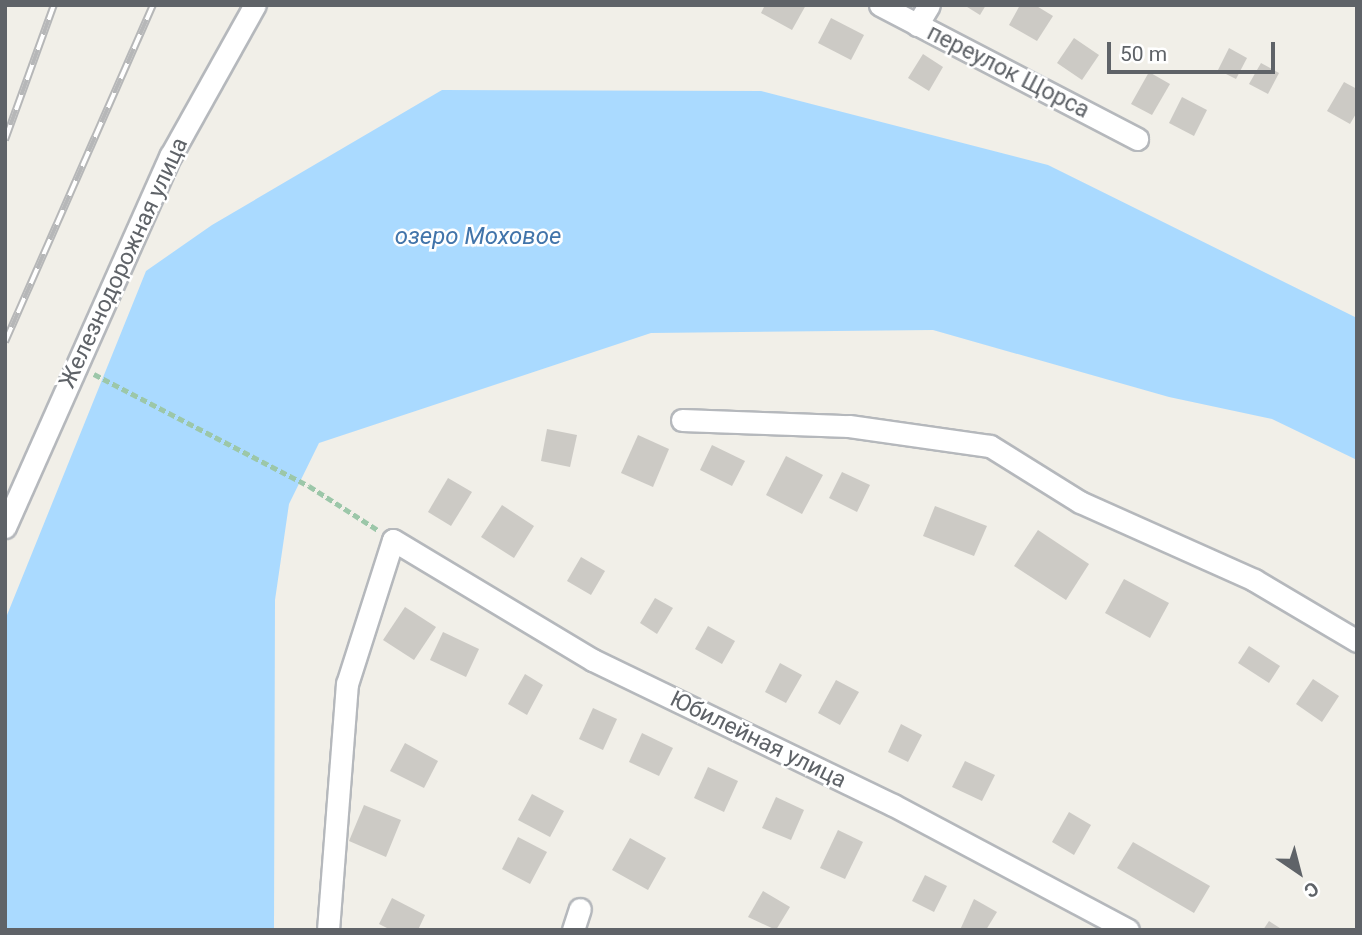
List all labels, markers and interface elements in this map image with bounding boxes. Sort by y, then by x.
street label: переулок Щорса [922,19,1094,125]
scale bar [1110,28,1278,72]
text: 50 m [1120,42,1167,66]
street label: Железнодорожная улица [54,133,194,393]
water label: озеро Моховое [395,223,561,251]
street label: Юбилейная улица [665,685,851,795]
north arrow [1264,837,1334,907]
text: С [1300,877,1323,903]

